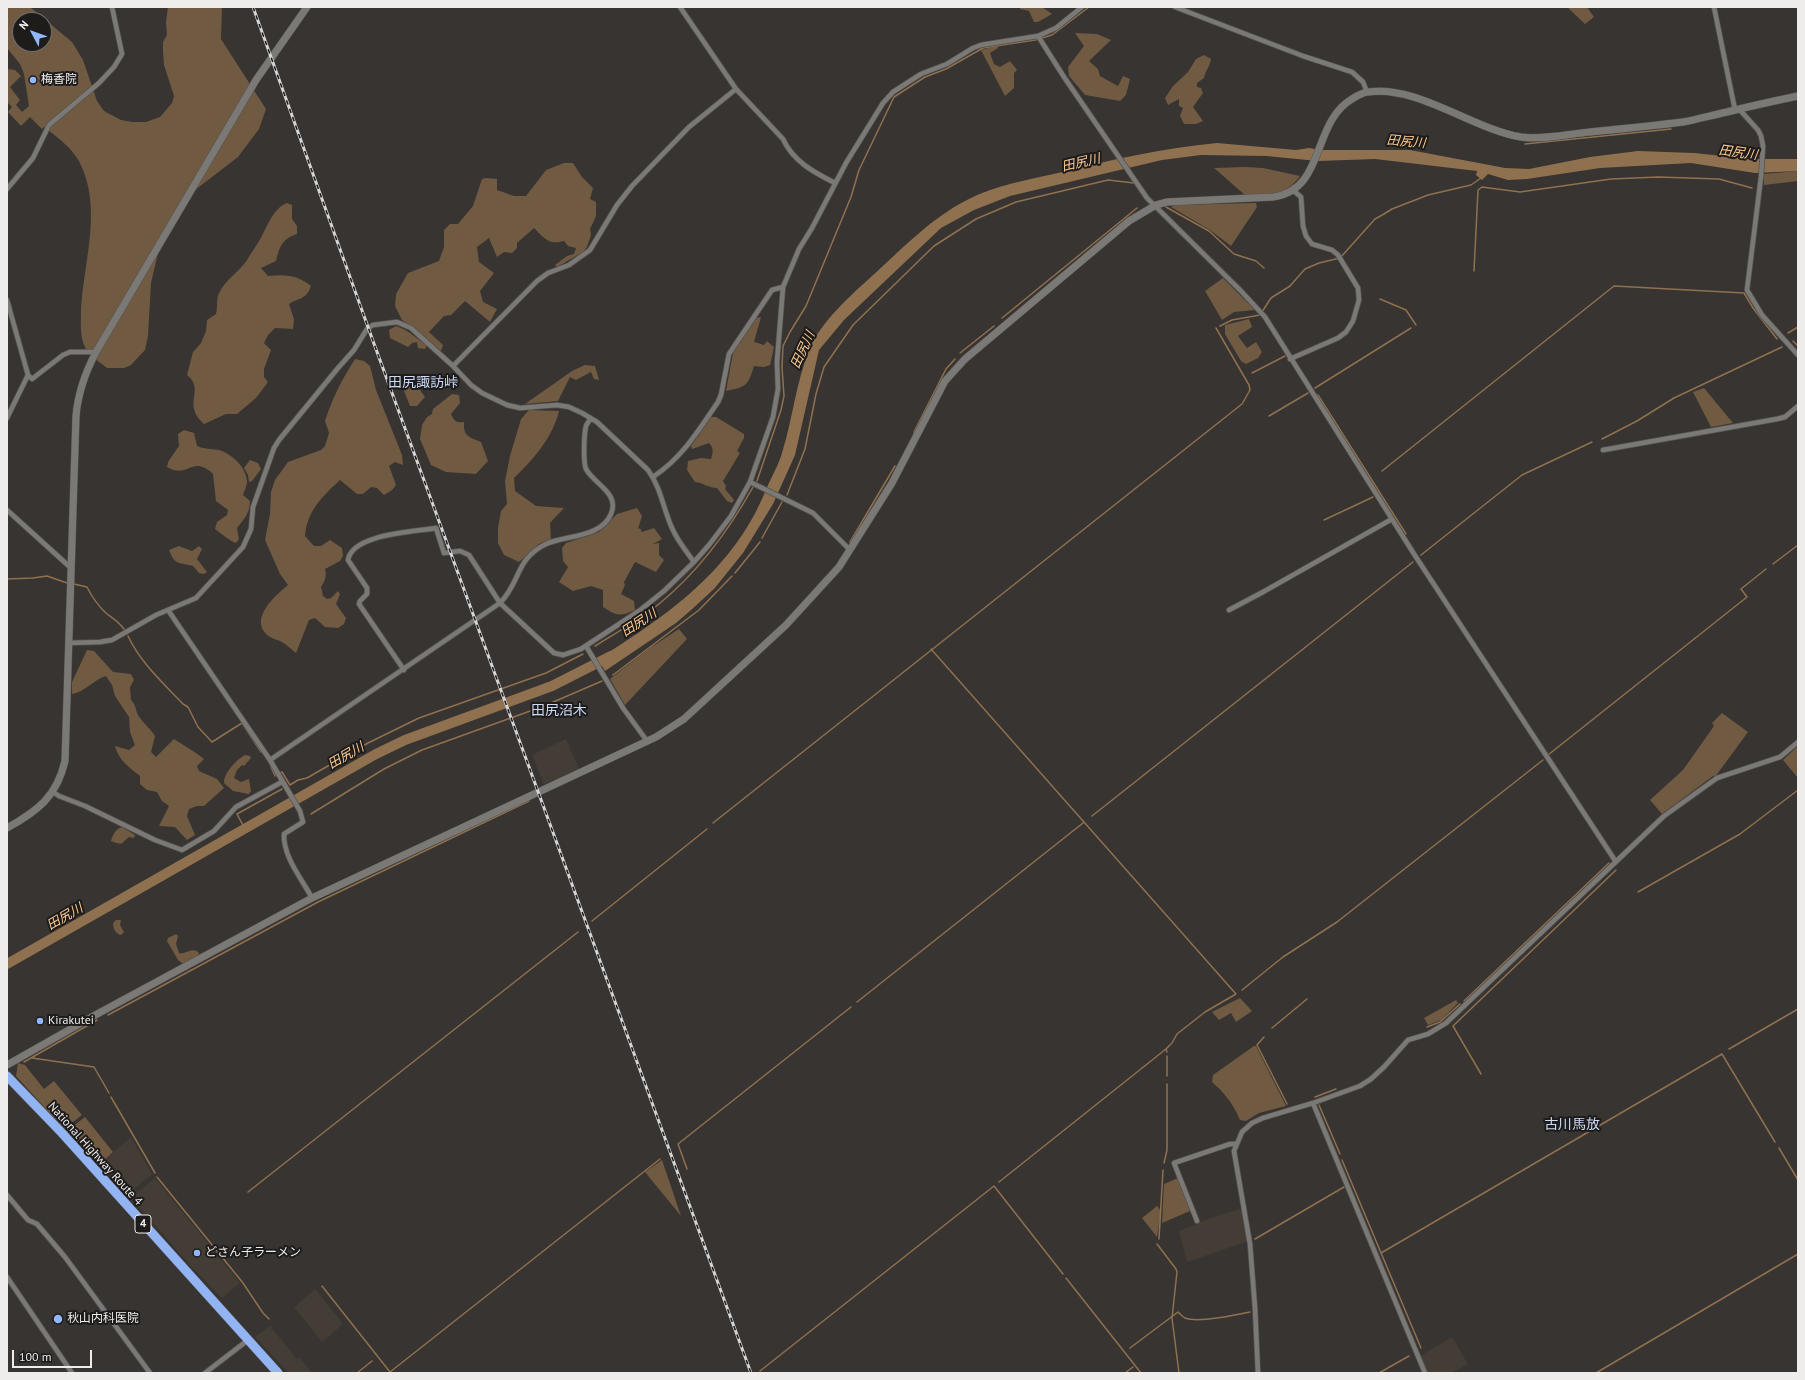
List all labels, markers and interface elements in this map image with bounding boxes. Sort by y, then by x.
north arrow [12,12,52,52]
text: N [16,17,31,32]
place label: 梅香院 [41,73,77,87]
marker: 梅香院 [28,75,38,85]
water label: 田尻川 [1386,133,1426,151]
water label: 田尻川 [1718,143,1758,163]
water label: 田尻川 [1060,151,1102,175]
water label: 田尻川 [788,329,818,371]
district label: 田尻諏訪峠 [388,375,458,391]
water label: 田尻川 [618,606,660,640]
district label: 田尻沼木 [531,703,587,719]
water label: 田尻川 [325,739,367,773]
water label: 田尻川 [44,900,86,934]
place label: Kirakutei [48,1014,94,1028]
marker: Kirakutei [35,1016,45,1026]
street label: National Highway Route 4 [45,1099,145,1209]
district label: 古川馬放 [1544,1117,1600,1133]
road number: 4 [135,1215,151,1233]
place label: どさん子ラーメン [205,1246,301,1260]
marker: どさん子ラーメン [192,1248,202,1258]
place label: 秋山内科医院 [67,1312,139,1326]
marker: 秋山内科医院 [52,1313,64,1325]
scale bar [14,1342,94,1368]
text: 100 m [19,1349,52,1364]

